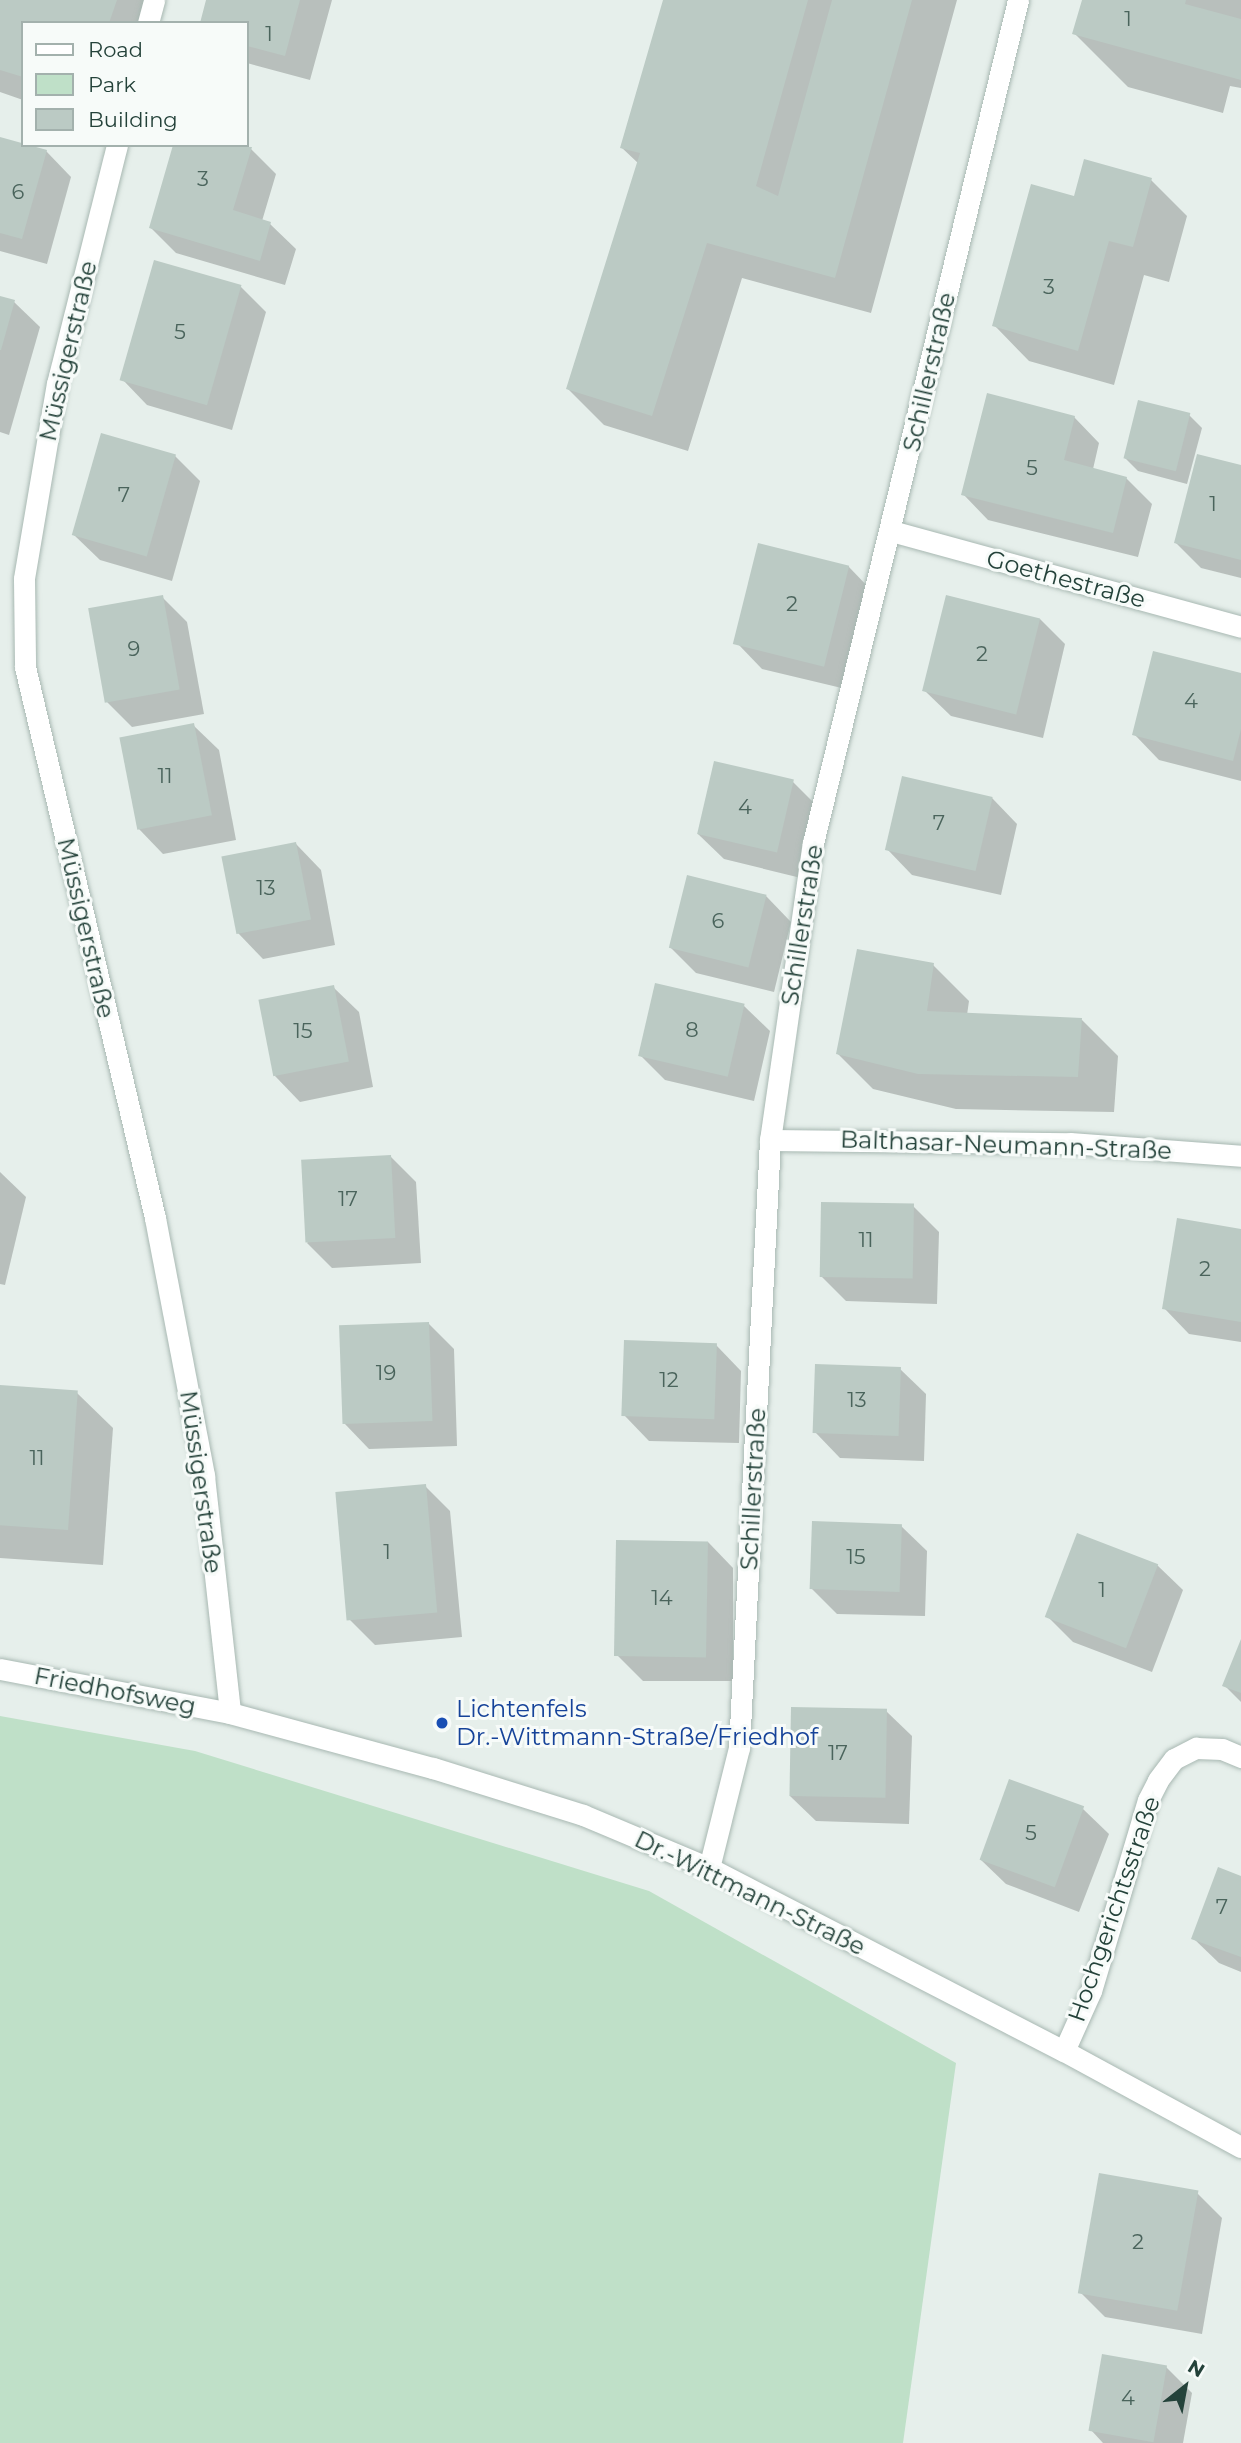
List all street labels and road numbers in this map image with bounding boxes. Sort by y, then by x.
street label: Müssigerstraße [33,258,103,444]
street label: Schillerstraße [897,290,961,454]
street label: Goethestraße [983,544,1149,614]
street label: Müssigerstraße [51,835,121,1021]
street label: Schillerstraße [775,842,829,1008]
street label: Balthasar-Neumann-Straße [840,1125,1172,1165]
street label: Müssigerstraße [174,1389,228,1575]
street label: Schillerstraße [734,1407,772,1571]
street label: Friedhofsweg [32,1661,198,1721]
street label: Hochgerichtsstraße [1062,1792,1166,2026]
street label: Dr.-Wittmann-Straße [630,1825,870,1961]

